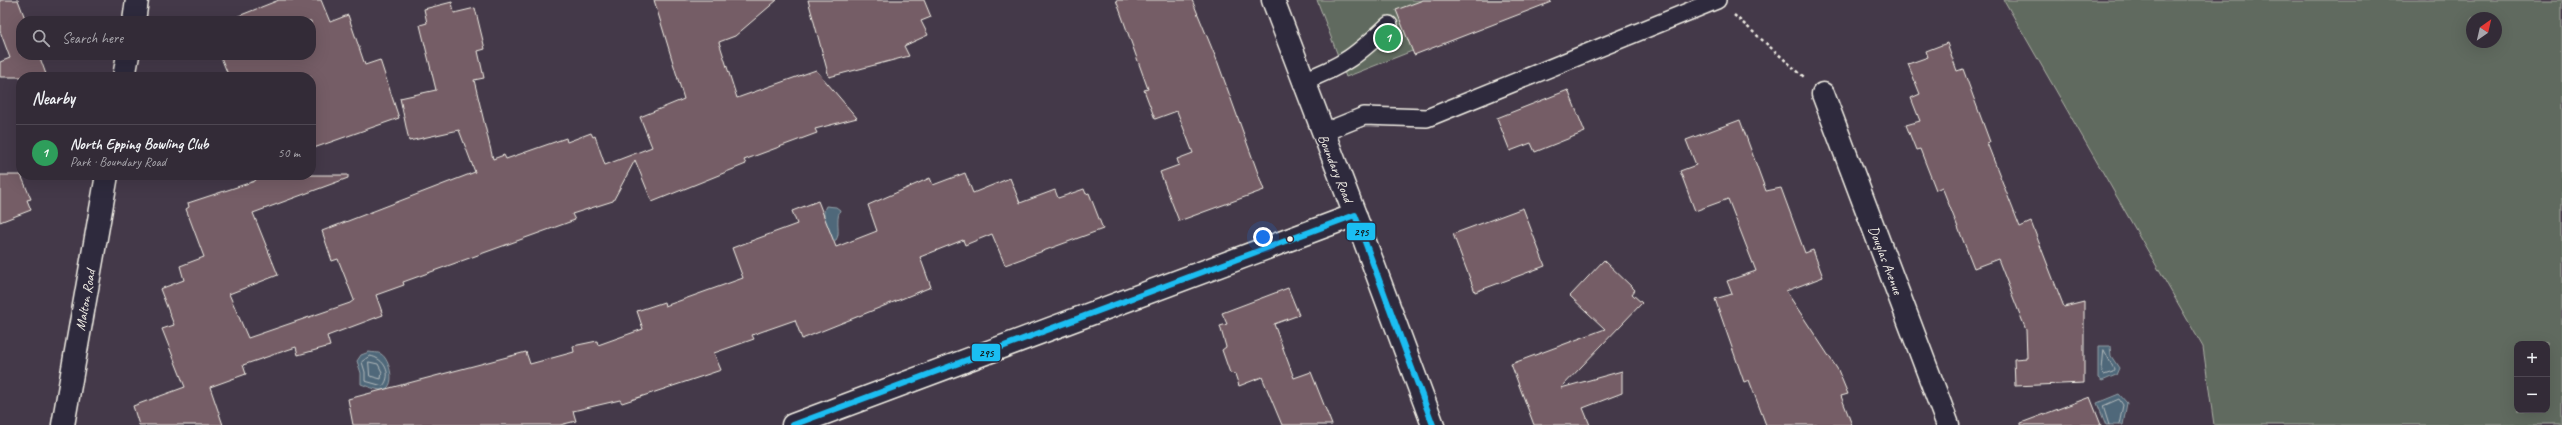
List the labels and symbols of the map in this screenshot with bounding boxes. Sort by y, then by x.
north arrow [2466,12,2502,48]
pin: 1 [1375,23,1401,53]
street label: Boundary Road [1314,132,1358,207]
line badge: 295 [1346,222,1376,241]
street label: Douglas Avenue [1865,224,1907,298]
text: 295 [1354,225,1369,239]
your location [1253,227,1273,247]
unlabelled marker [1285,234,1295,244]
street label: Malton Road [72,266,100,332]
line badge: 295 [971,343,1001,362]
text: 295 [979,346,994,360]

